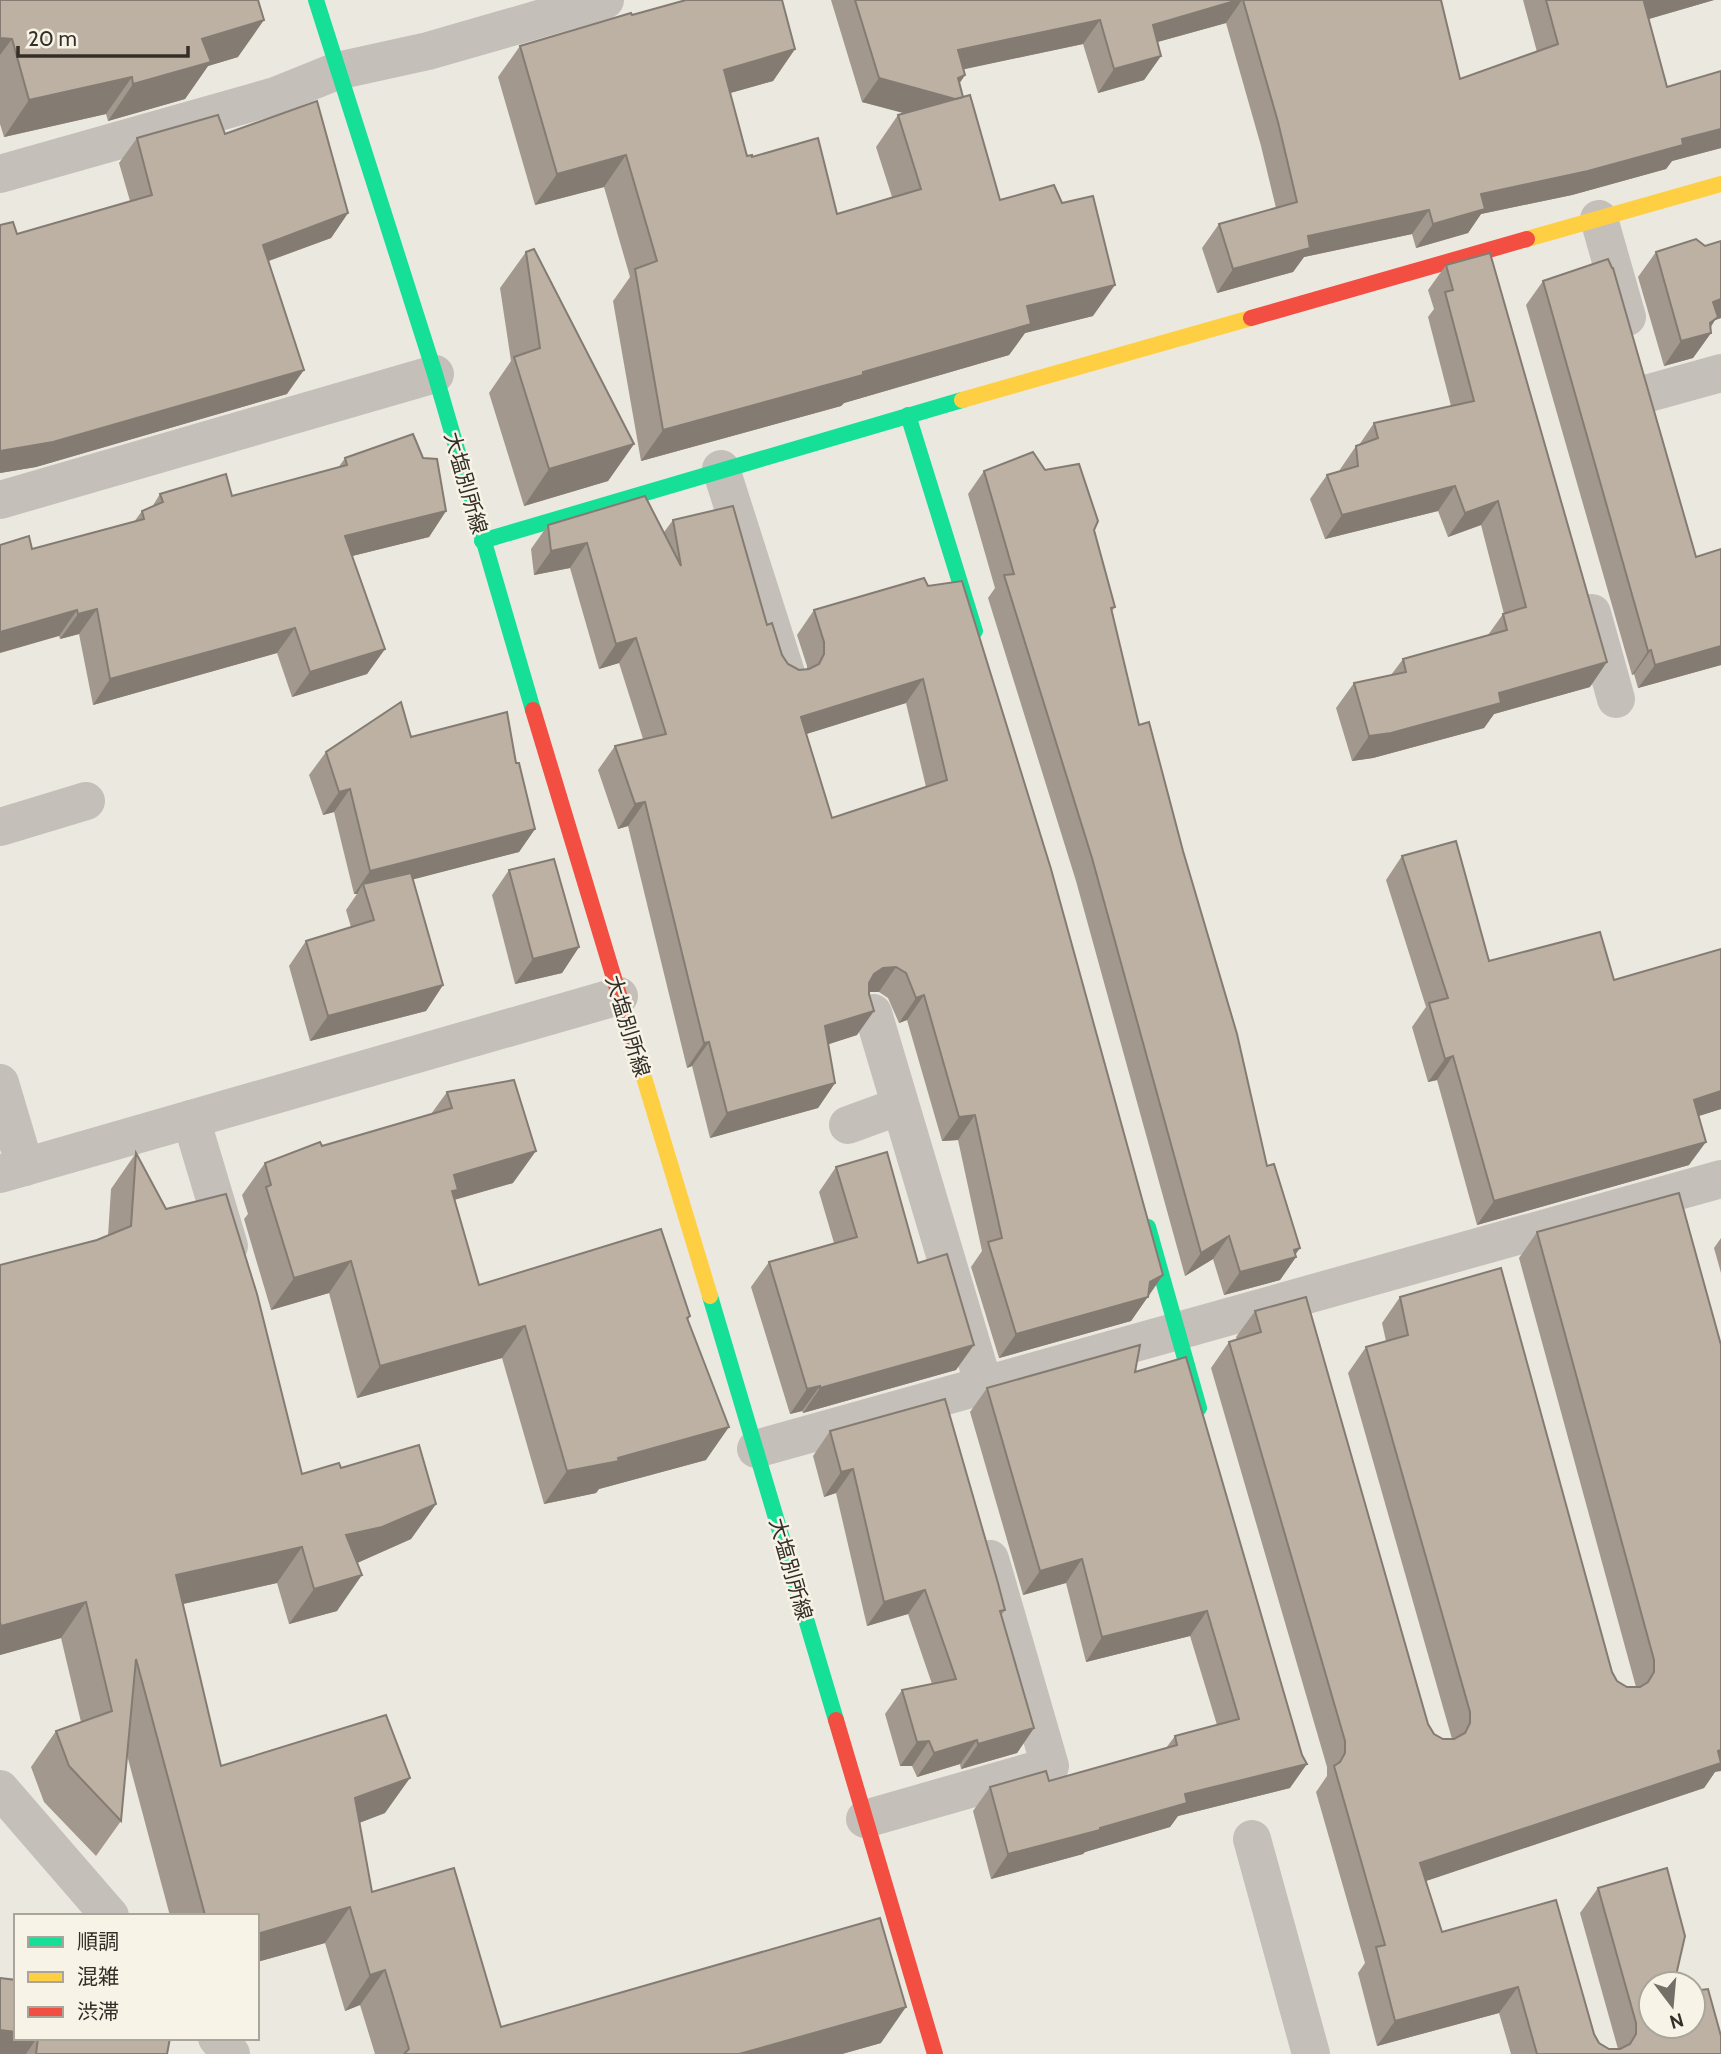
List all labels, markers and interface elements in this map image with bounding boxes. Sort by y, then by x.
scale bar [18,14,187,58]
text: 20 m [28,26,77,51]
street label: 大塩別所線 [440,429,492,537]
street label: 大塩別所線 [601,972,655,1080]
street label: 大塩別所線 [765,1515,817,1623]
legend [14,1914,259,2040]
text: 順調 [77,1929,119,1954]
text: 混雑 [77,1964,119,1989]
north arrow [1637,1970,1707,2040]
text: 渋滞 [77,1999,119,2024]
text: N [1667,2008,1686,2034]

